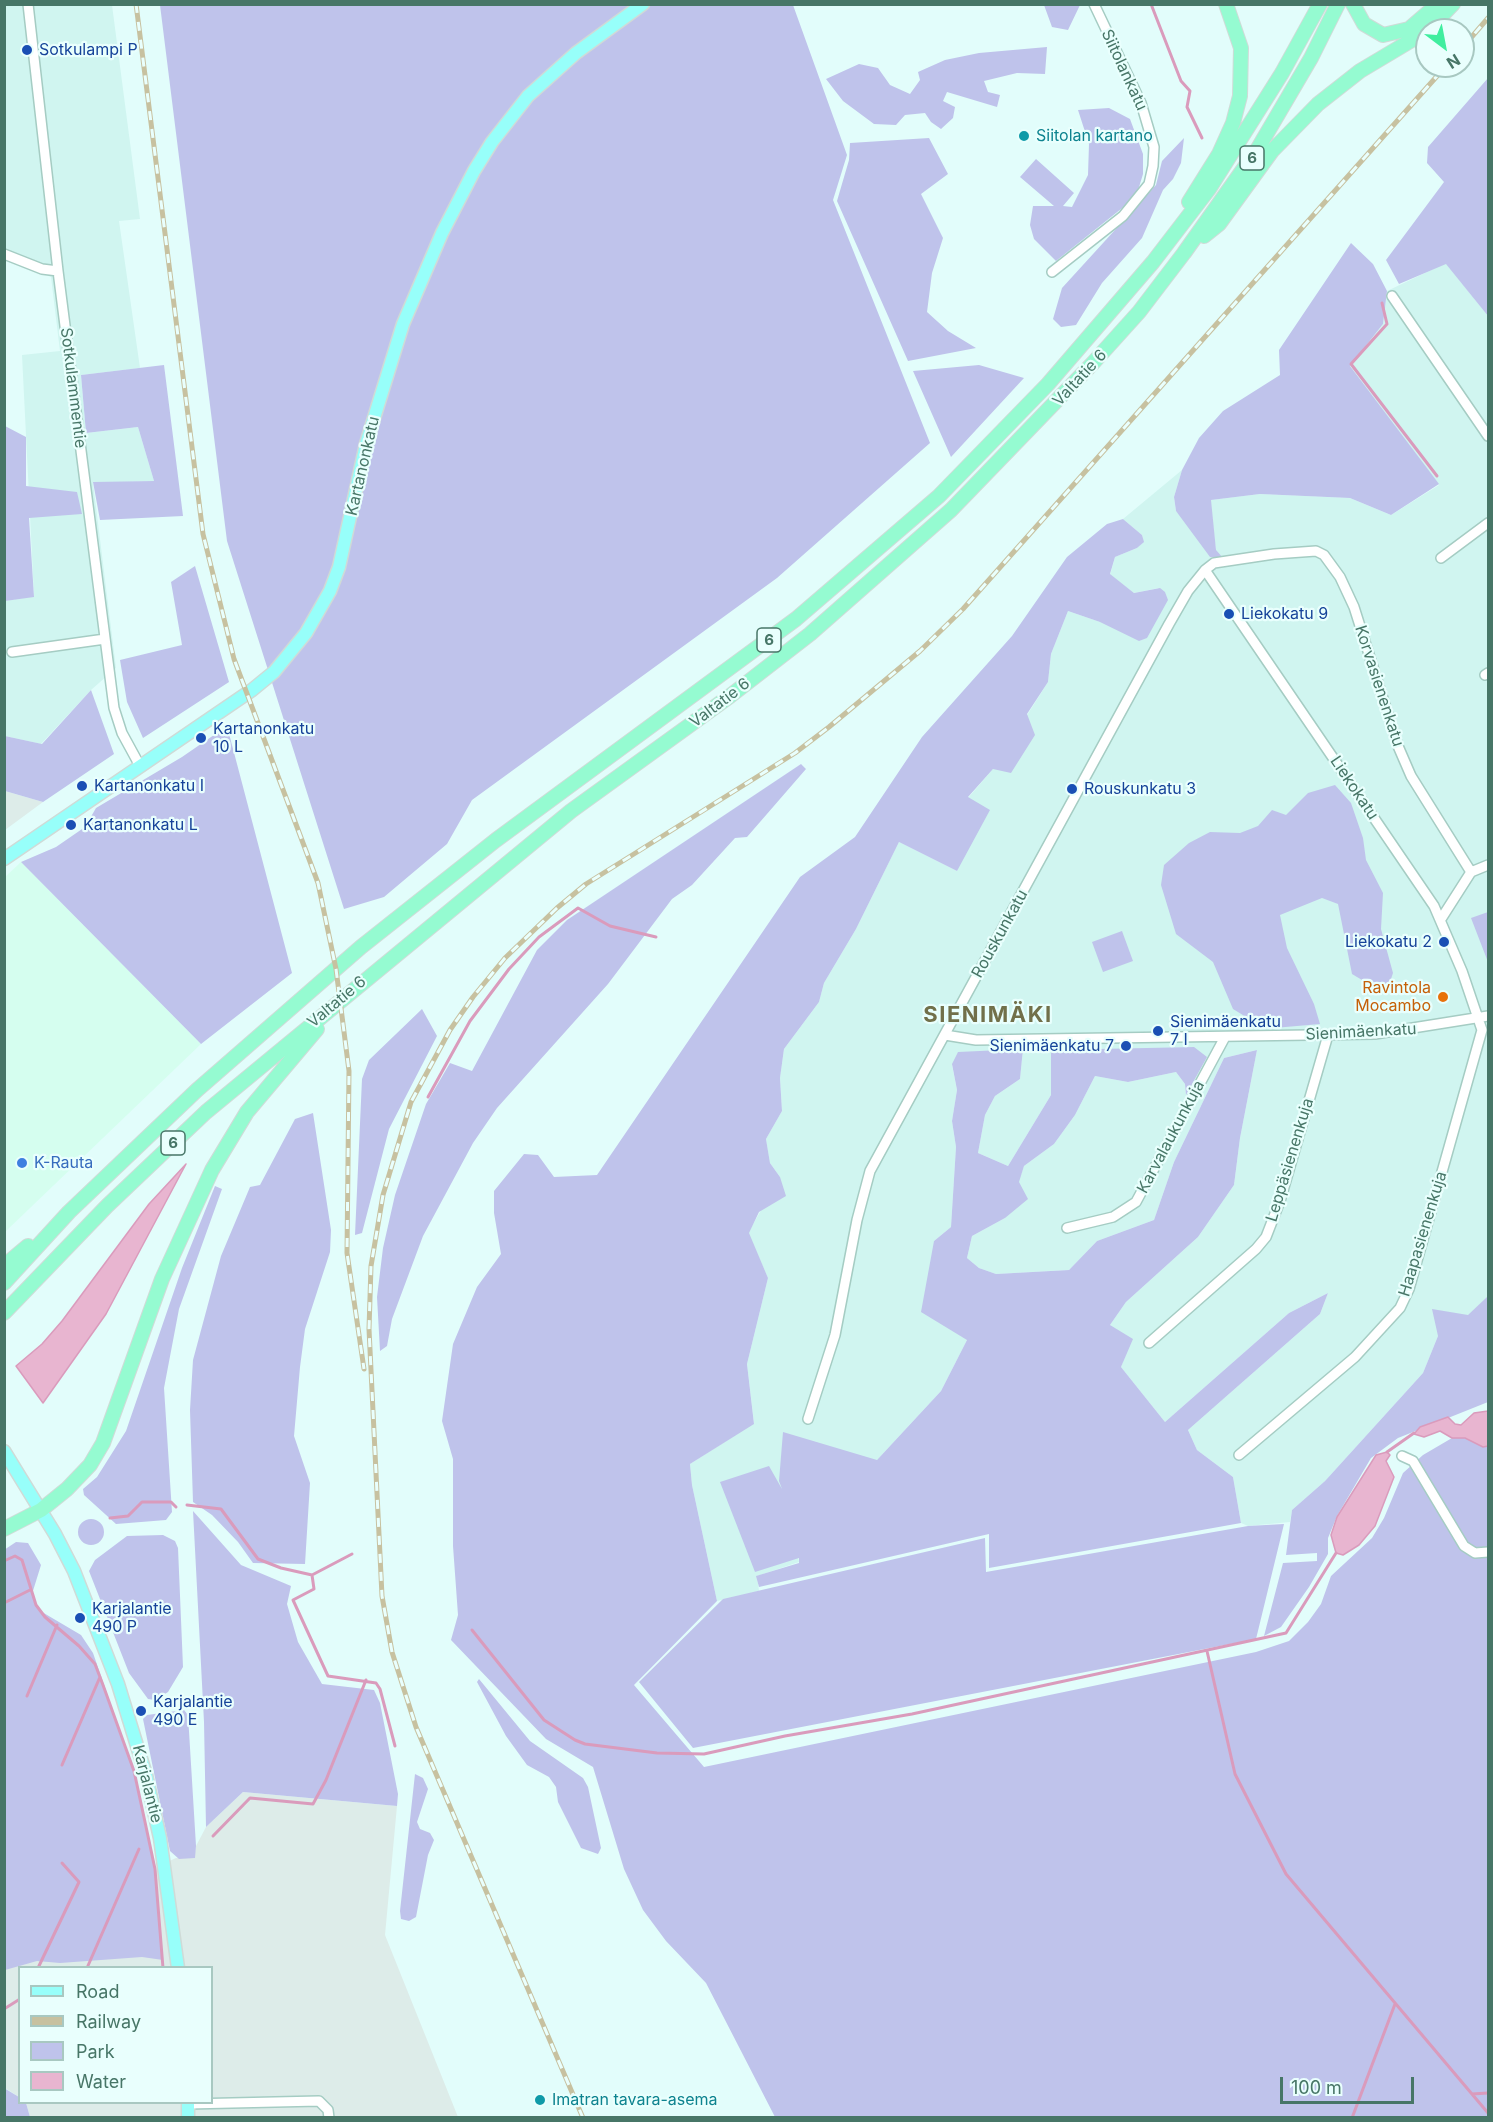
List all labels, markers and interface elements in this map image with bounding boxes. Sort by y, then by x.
north arrow [1415,18,1475,78]
street label: Siitolankatu [1097,26,1151,114]
place label: Sotkulampi P [39,40,138,60]
marker: Sotkulampi P [20,43,34,57]
text: N [1443,50,1464,73]
place label: Siitolan kartano [1036,126,1153,146]
marker: Siitolan kartano [1017,129,1031,143]
road number: 6 [1240,146,1264,170]
street label: Sotkulammentie [56,327,90,449]
street label: Valtatie 6 [1049,346,1111,410]
street label: Kartanonkatu [342,415,384,517]
place label: Liekokatu 9 [1241,604,1328,624]
marker: Liekokatu 9 [1222,607,1236,621]
street label: Korvasienenkatu [1350,623,1408,749]
road number: 6 [757,628,781,652]
street label: Valtatie 6 [686,674,754,732]
place label: Kartanonkatu 10 L [213,719,314,757]
marker: Kartanonkatu 10 L [194,731,208,745]
street label: Liekokatu [1326,752,1382,824]
place label: Kartanonkatu I [94,776,204,796]
marker: Kartanonkatu I [75,779,89,793]
place label: Rouskunkatu 3 [1084,779,1196,799]
marker: Rouskunkatu 3 [1065,782,1079,796]
place label: Kartanonkatu L [83,815,198,835]
marker: Kartanonkatu L [64,818,78,832]
street label: Rouskunkatu [968,887,1032,981]
place label: Liekokatu 2 [1345,932,1432,952]
marker: Liekokatu 2 [1437,935,1451,949]
street label: Valtatie 6 [304,972,370,1032]
place label: Ravintola Mocambo [1355,978,1431,1016]
marker: Ravintola Mocambo [1436,990,1450,1004]
district label: SIENIMÄKI [923,1002,1053,1028]
place label: Sienimäenkatu 7 I [1170,1012,1281,1050]
street label: Sienimäenkatu [1305,1020,1417,1044]
marker: Sienimäenkatu 7 I [1151,1024,1165,1038]
place label: Sienimäenkatu 7 [989,1036,1114,1056]
marker: Sienimäenkatu 7 [1119,1039,1133,1053]
street label: Karvalaukunkuja [1133,1077,1209,1197]
street label: Leppäsienenkuja [1262,1096,1318,1224]
road number: 6 [161,1131,185,1155]
place label: K-Rauta [34,1153,93,1173]
marker: K-Rauta [15,1156,29,1170]
street label: Haapasienenkuja [1395,1169,1451,1299]
place label: Karjalantie 490 P [92,1599,172,1637]
marker: Karjalantie 490 P [73,1611,87,1625]
place label: Karjalantie 490 E [153,1692,233,1730]
marker: Karjalantie 490 E [134,1704,148,1718]
street label: Karjalantie [128,1743,166,1825]
legend [18,1966,213,2104]
text: Road [76,1981,119,2002]
text: Railway [76,2011,141,2032]
text: Park [76,2041,115,2062]
scale bar [1283,2065,1416,2103]
text: Water [76,2071,126,2092]
text: 100 m [1291,2077,1342,2098]
place label: Imatran tavara-asema [552,2090,718,2110]
marker: Imatran tavara-asema [533,2093,547,2107]

